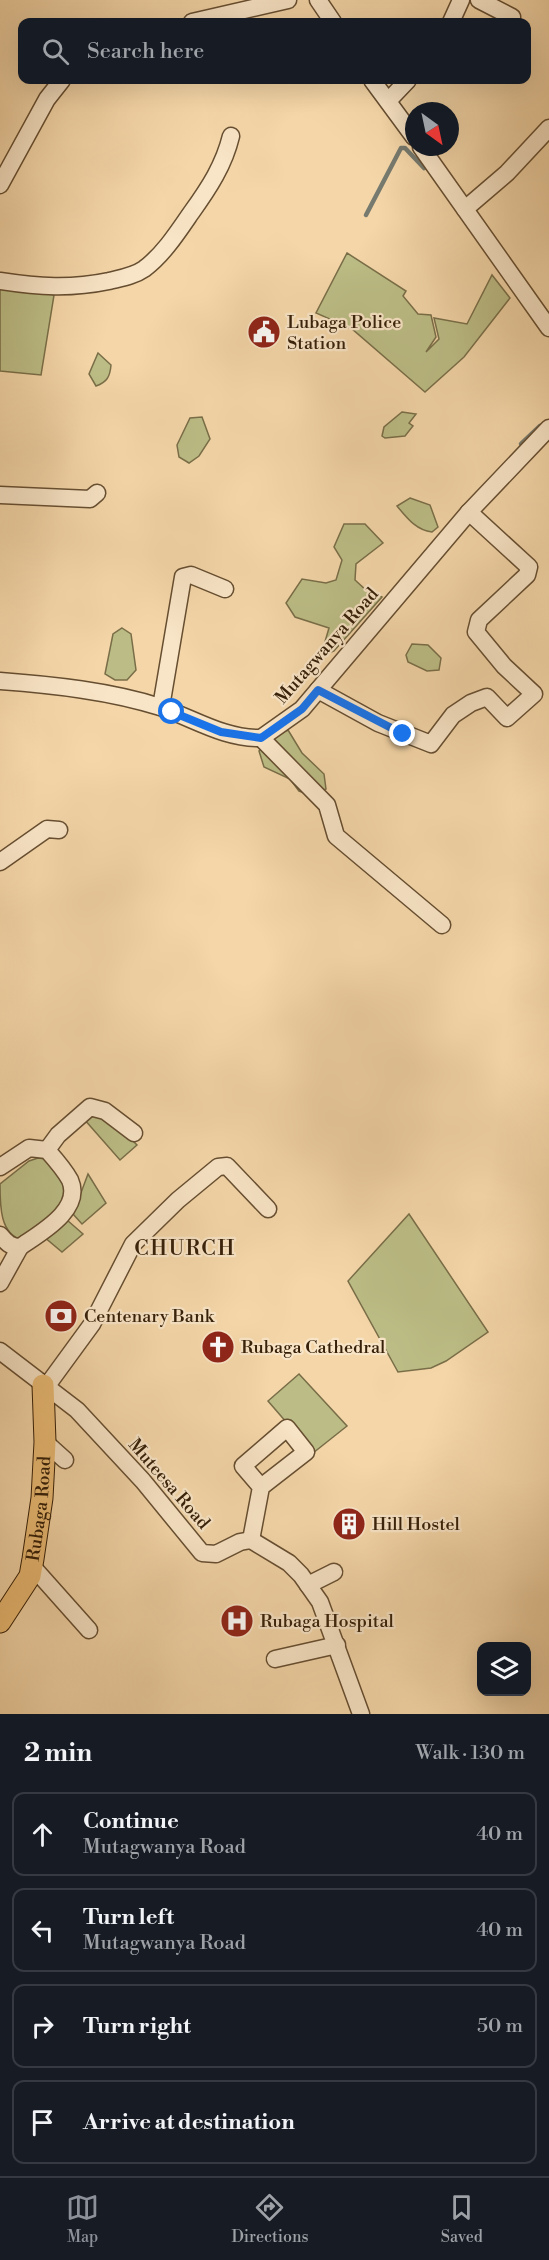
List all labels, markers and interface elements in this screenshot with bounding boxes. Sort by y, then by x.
search box [18,18,531,84]
icon: search [39,35,72,68]
text: Search here [87,38,204,65]
north arrow [405,102,459,156]
place label: Lubaga Police Station [287,311,401,355]
public building icon: Lubaga Police Station [246,314,282,350]
street label: Mutagwanya Road [270,583,384,709]
route start [158,698,184,724]
route end [389,720,415,746]
district label: CHURCH [134,1236,236,1262]
bank icon: Centenary Bank [43,1298,79,1334]
place label: Centenary Bank [84,1305,216,1328]
church icon: Rubaga Cathedral [200,1329,236,1365]
place label: Rubaga Cathedral [241,1336,386,1359]
street label: Muteesa Road [123,1434,215,1535]
street label: Rubaga Road [21,1455,56,1563]
building icon: Hill Hostel [331,1506,367,1542]
place label: Hill Hostel [372,1513,461,1536]
hospital icon: Rubaga Hospital [219,1603,255,1639]
place label: Rubaga Hospital [260,1610,395,1633]
map controls [477,1642,531,1696]
button: layers [477,1642,531,1696]
text: 2 min [24,1737,92,1769]
text: Walk · 130 m [416,1741,525,1766]
text: Continue [83,1808,179,1835]
icon: ahead [26,1818,59,1851]
text: 40 m [476,1822,523,1847]
text: Mutagwanya Road [83,1835,246,1860]
text: Turn left [83,1904,174,1931]
icon: left [26,1914,59,1947]
text: 40 m [476,1918,523,1943]
text: Mutagwanya Road [83,1931,246,1956]
icon: right [26,2010,59,2043]
text: Turn right [83,2013,191,2040]
text: 50 m [477,2014,523,2039]
icon: arrive [26,2106,59,2139]
text: Arrive at destination [83,2109,295,2136]
tab: Map [66,2191,99,2247]
tab: Directions [231,2191,309,2247]
tab: Saved [441,2191,483,2247]

